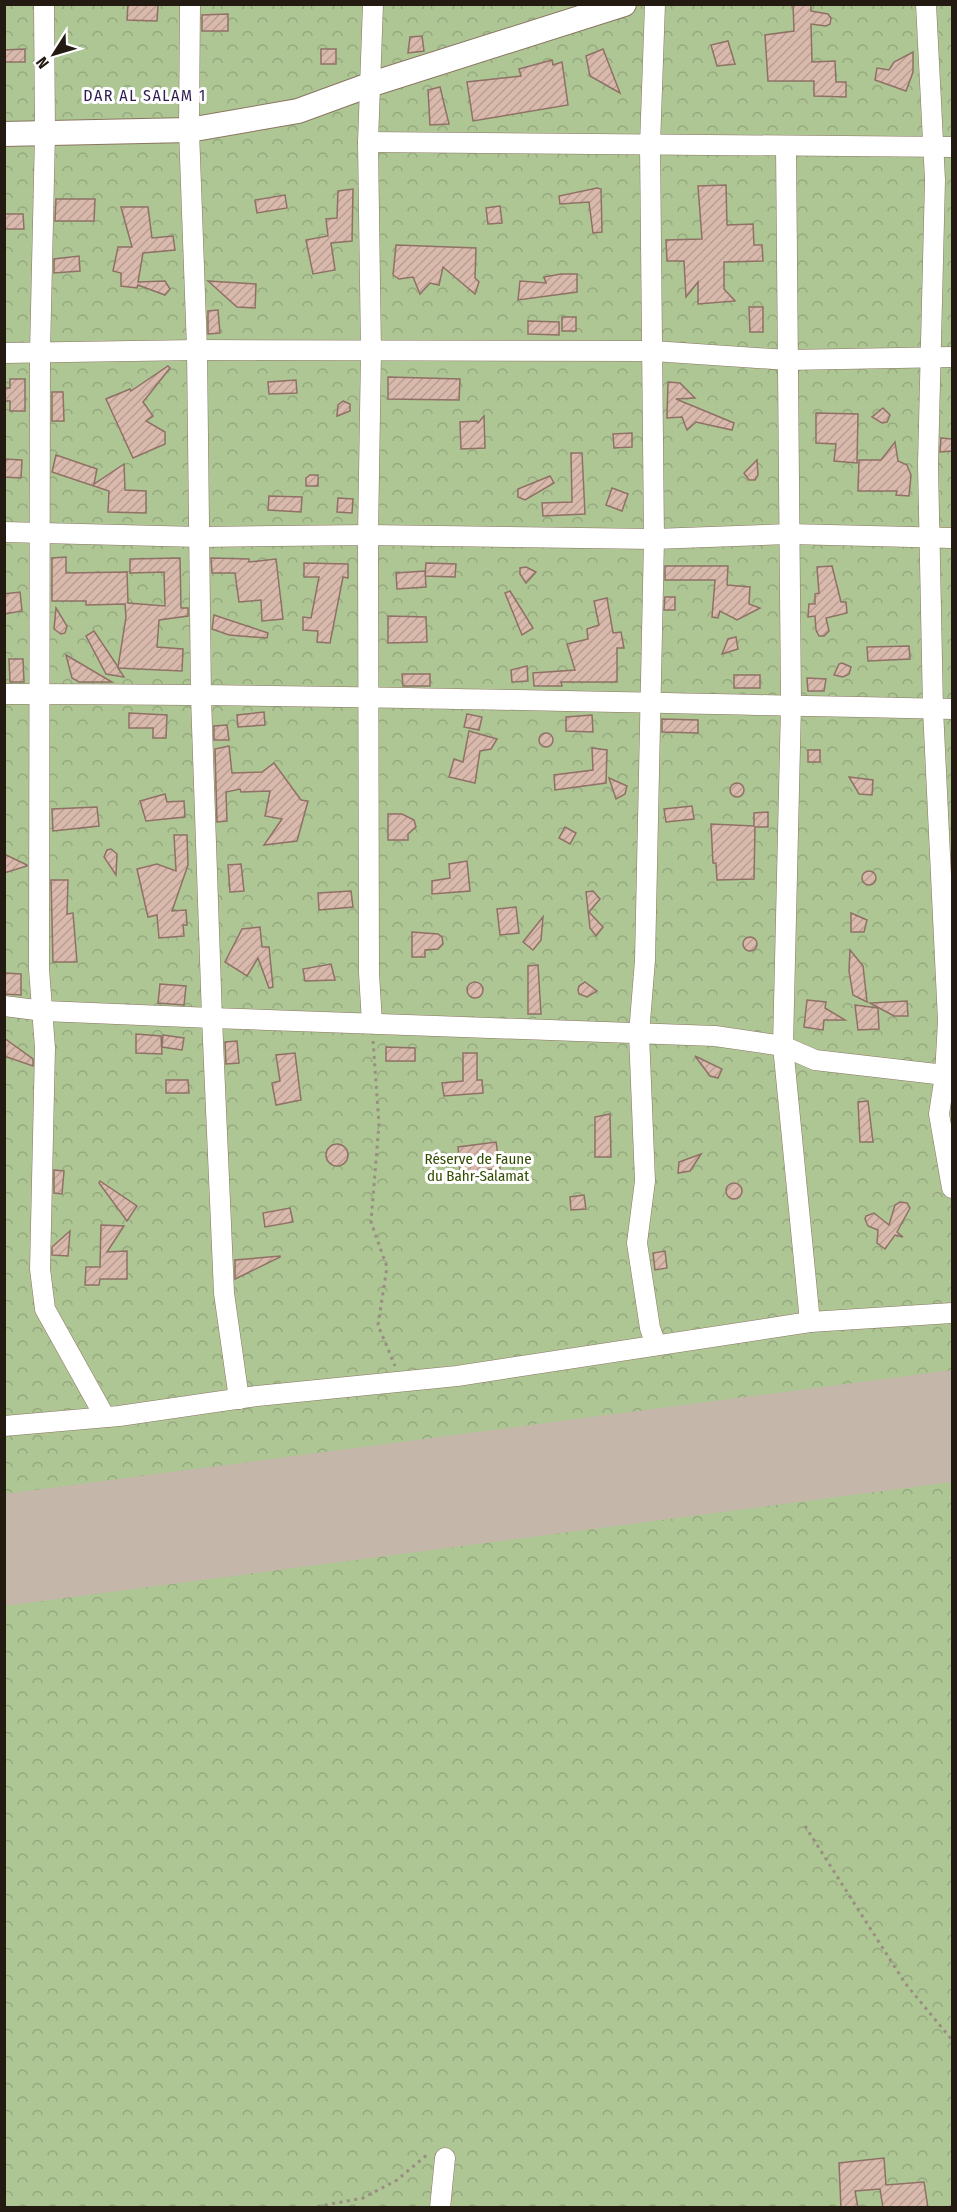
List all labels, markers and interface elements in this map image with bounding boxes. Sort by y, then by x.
north arrow [24,24,84,84]
text: N [32,53,53,72]
district label: DAR AL SALAM 1 [83,86,207,105]
park label: Réserve de Faune du Bahr-Salamat [424,1150,532,1185]

